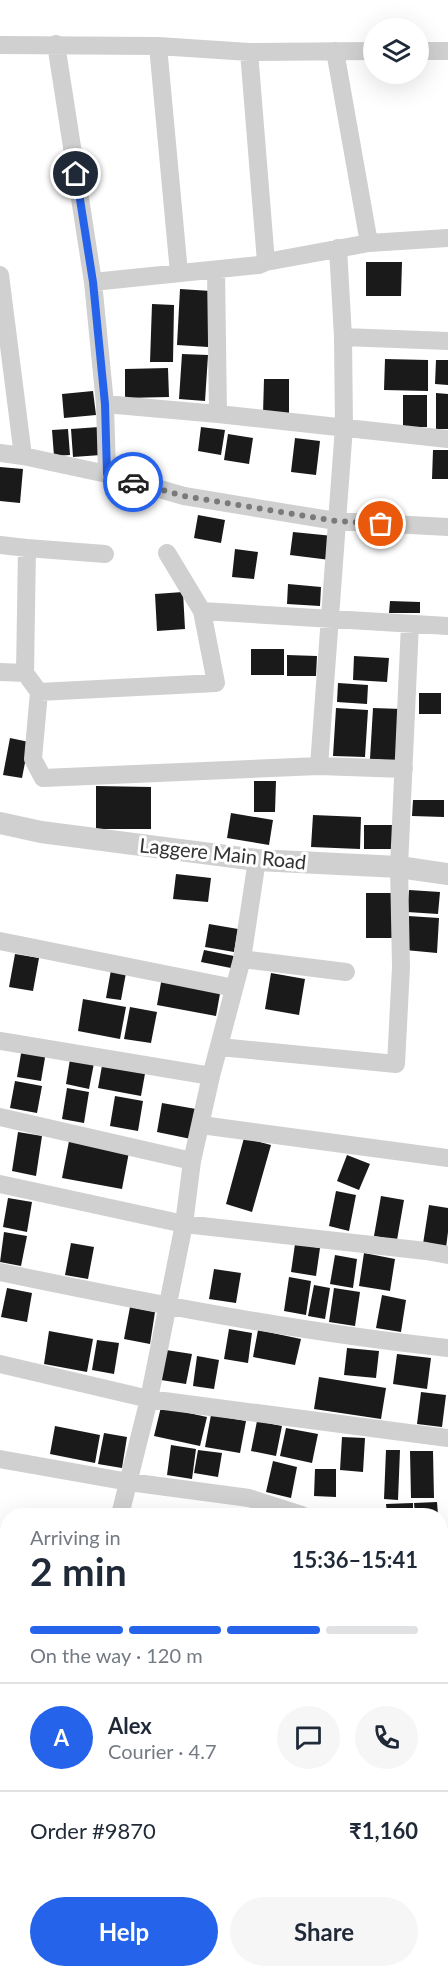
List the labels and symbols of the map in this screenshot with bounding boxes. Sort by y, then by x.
pin [50,148,101,199]
courier [103,452,163,512]
pin [355,498,406,549]
street label: Laggere Main Road [138,832,308,874]

